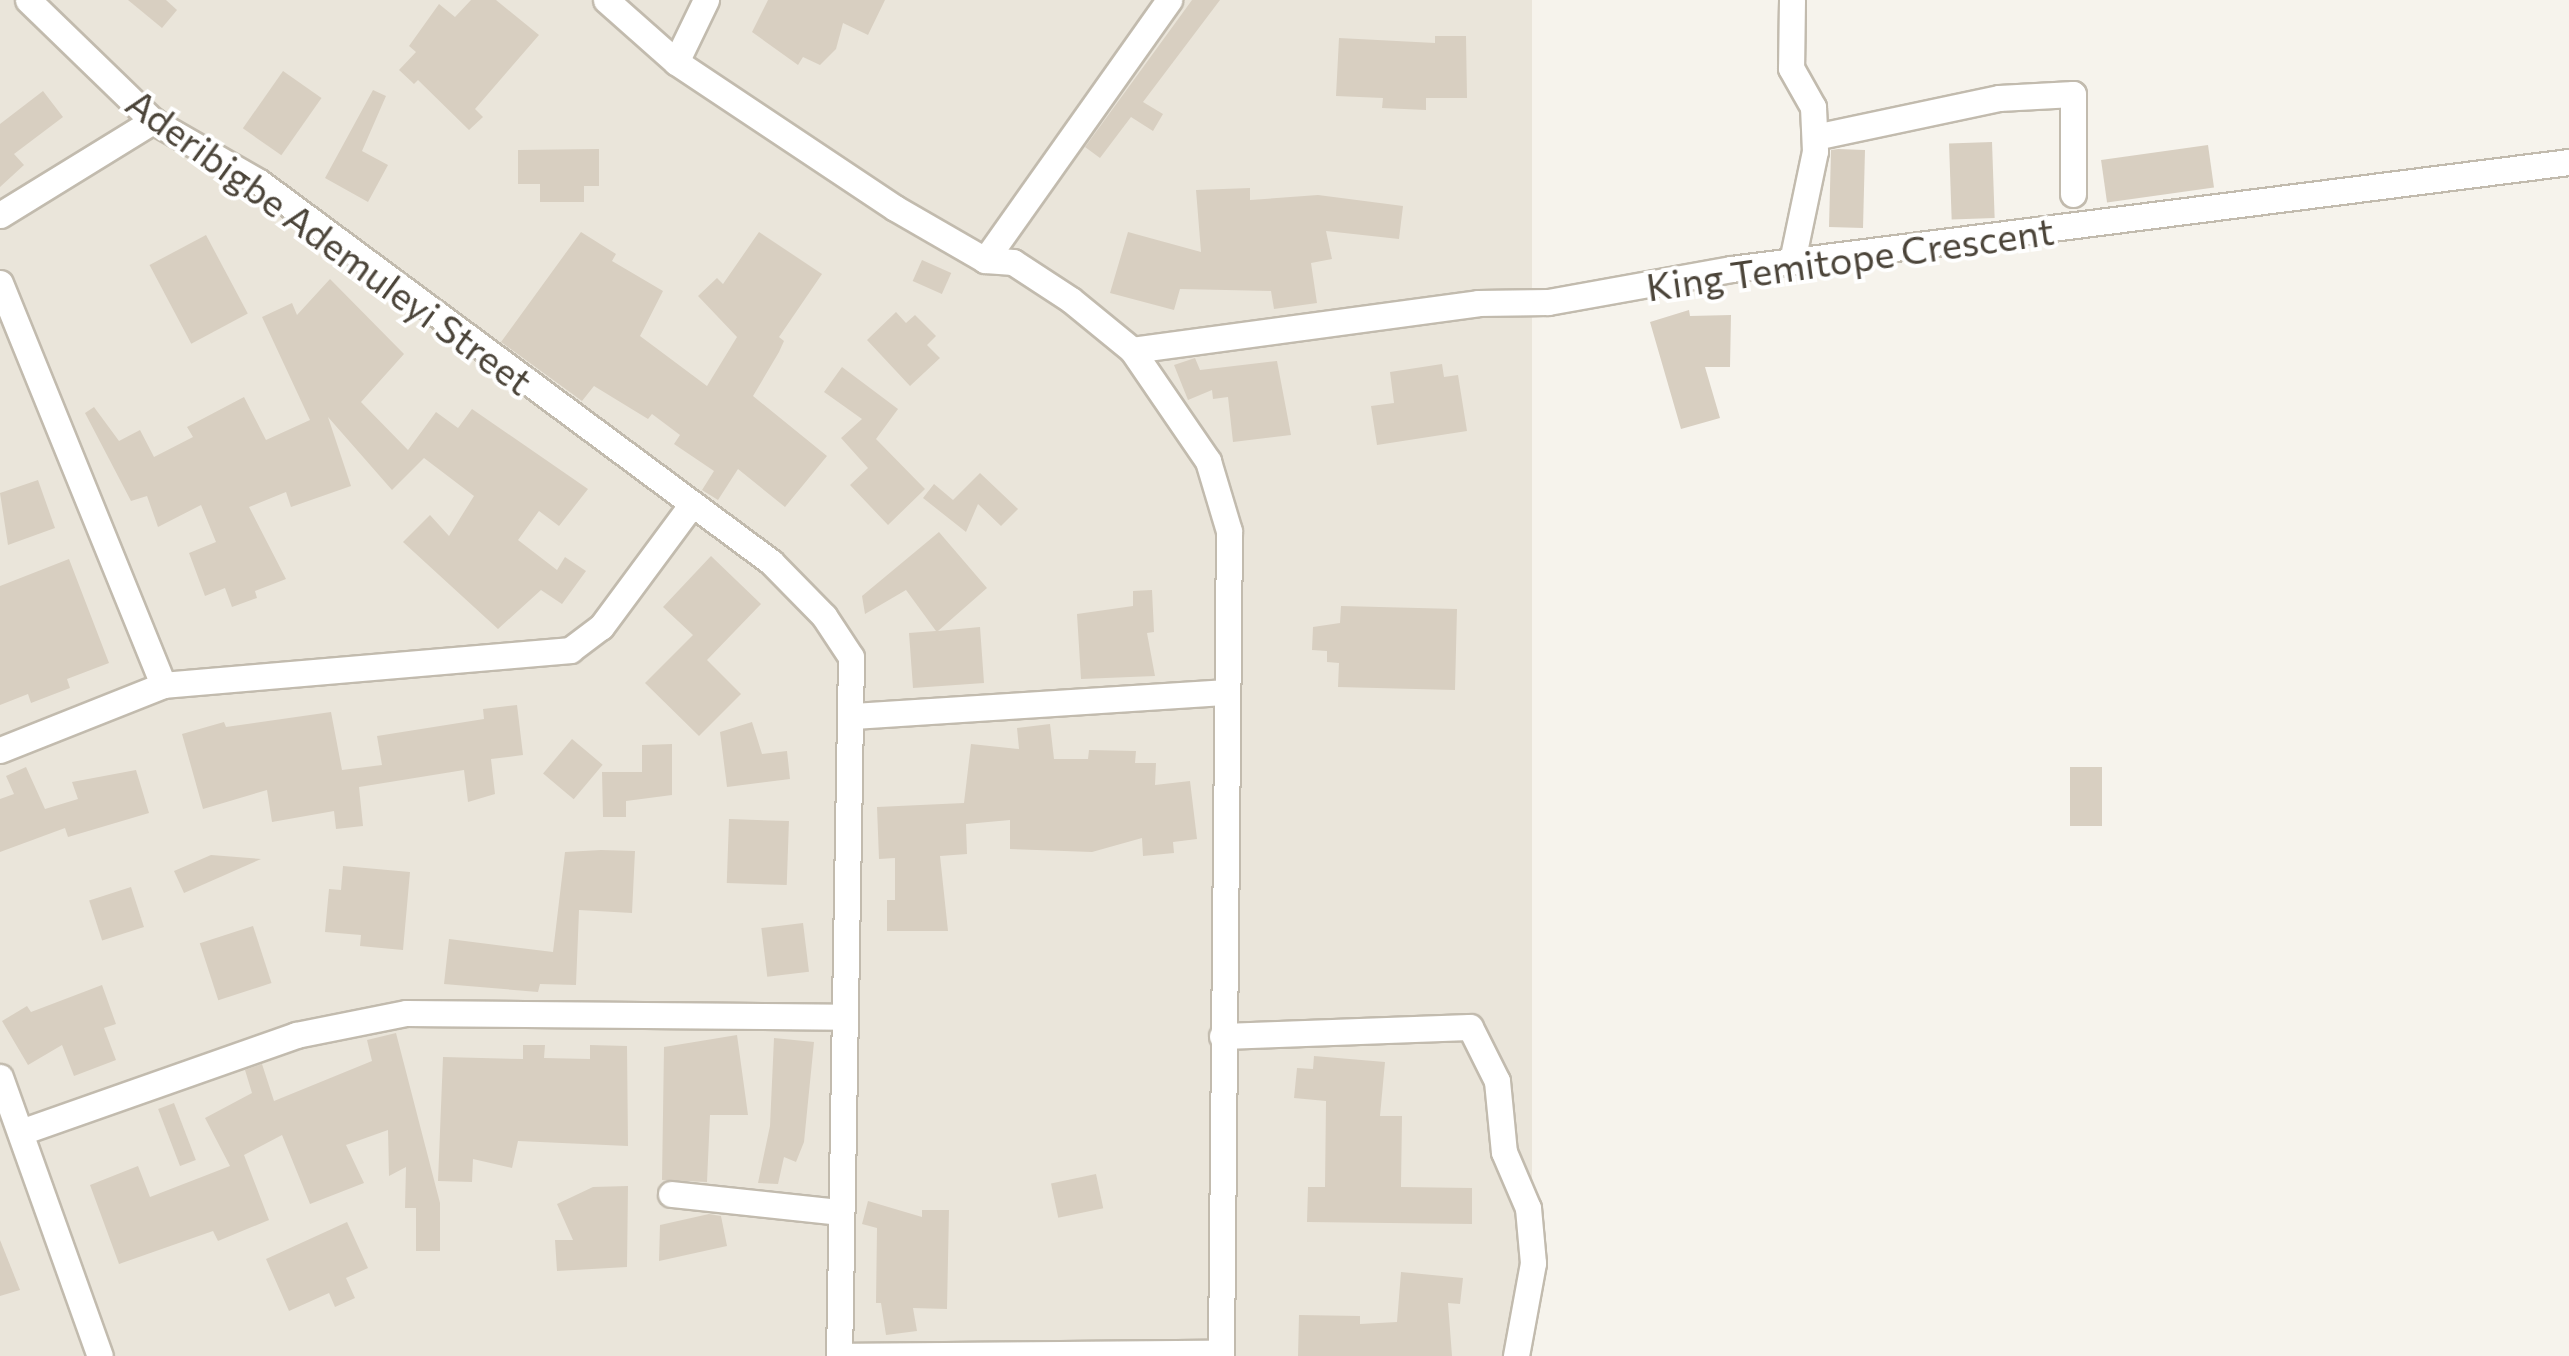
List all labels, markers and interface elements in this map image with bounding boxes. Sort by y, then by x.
street label: Aderibigbe Ademuleyi Street [118,79,542,403]
street label: King Temitope Crescent [1643,207,2057,309]

